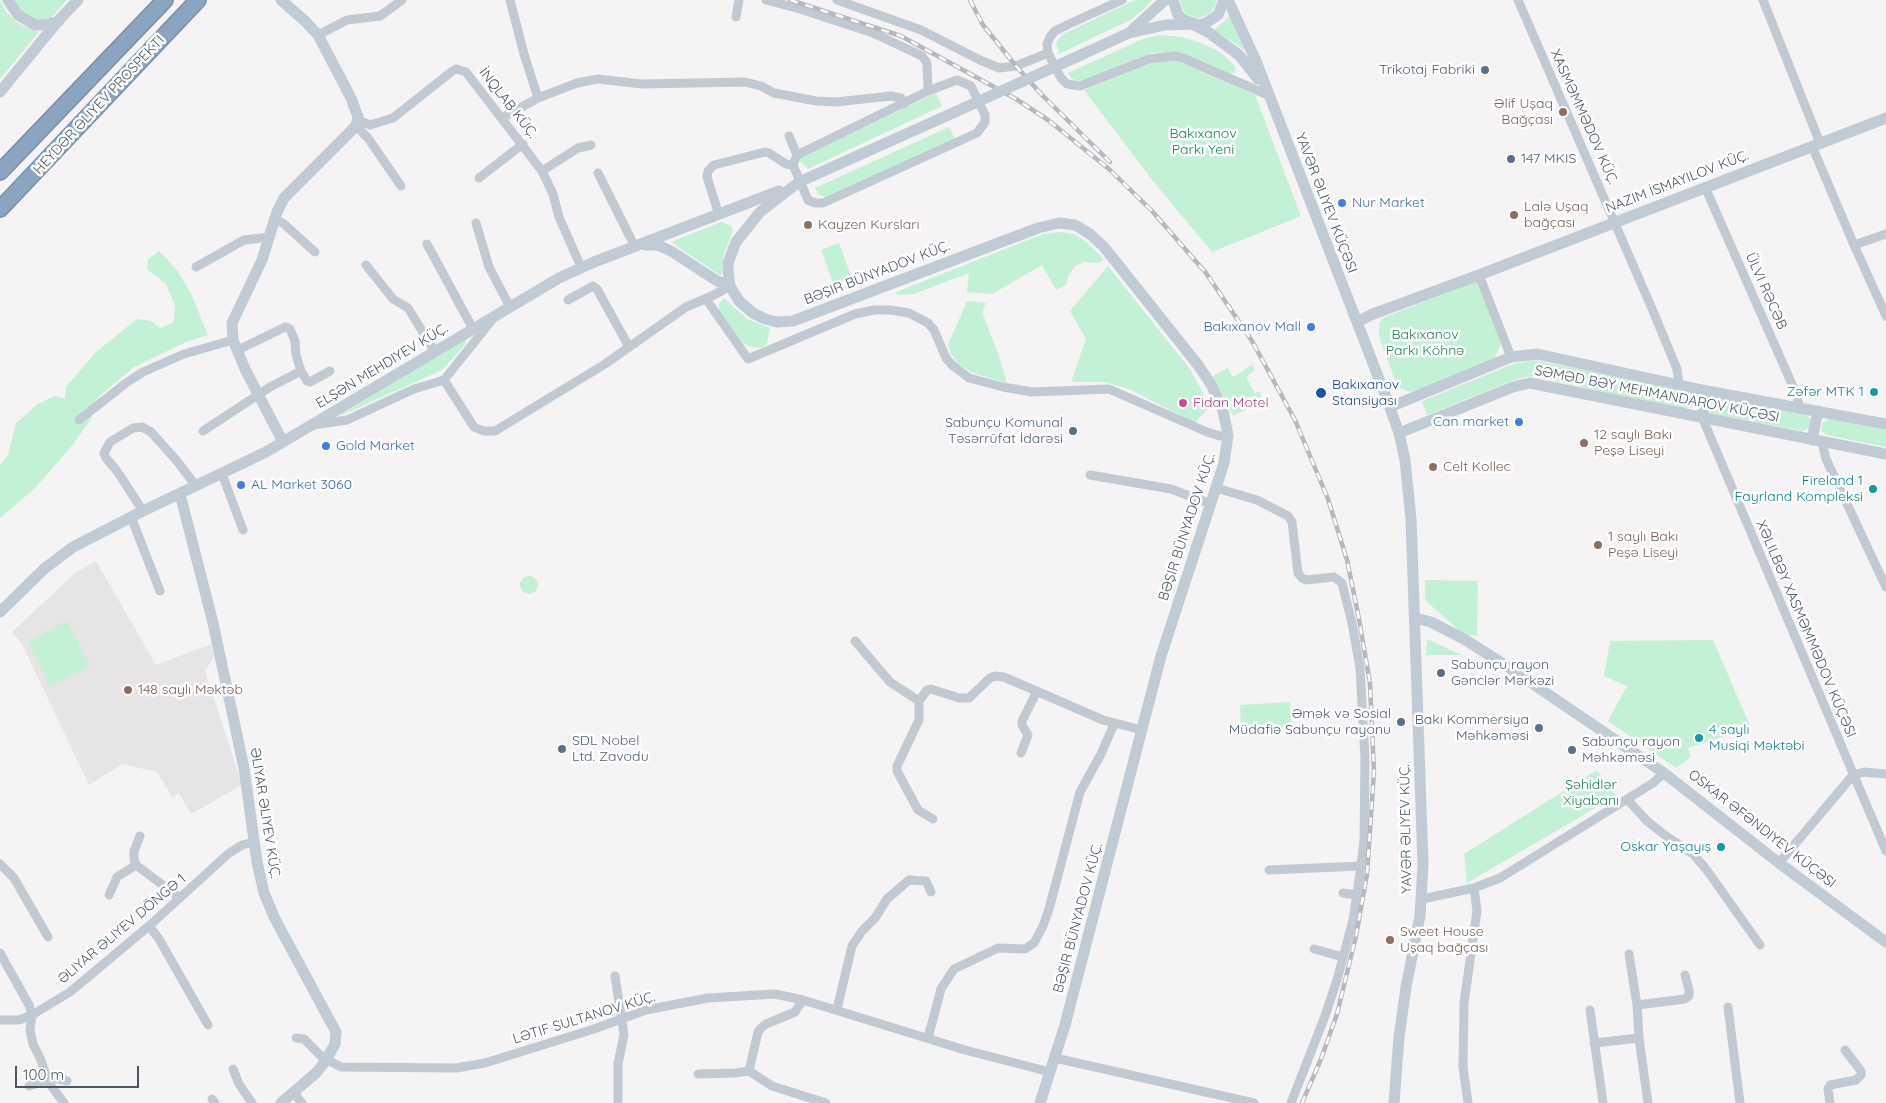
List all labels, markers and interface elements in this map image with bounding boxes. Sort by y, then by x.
street label: HEYDƏR ƏLIYEV PROSPEKTI [30,32,168,178]
street label: XASMƏMMƏDOV KÜÇ. [1547,47,1621,187]
place label: Trikotaj Fabriki [1379,62,1475,78]
street label: İNQLAB KÜÇ. [475,64,541,142]
marker: Trikotaj Fabriki [1479,64,1491,76]
place label: Əlif Uşaq Bağçası [1494,96,1553,128]
marker: Əlif Uşaq Bağçası [1557,106,1569,118]
park label: Bakıxanov Parkı Yeni [1169,126,1237,158]
street label: YAVƏR ƏLIYEV KÜÇƏSI [1291,130,1361,276]
street label: NAZIM İSMAYILOV KÜÇ. [1603,147,1751,217]
place label: 147 MKIS [1521,151,1576,167]
marker: 147 MKIS [1505,153,1517,165]
place label: Nur Market [1352,195,1425,211]
marker: Nur Market [1336,197,1348,209]
place label: Lalə Uşaq bağçası [1524,199,1588,232]
marker: Lalə Uşaq bağçası [1508,209,1520,221]
place label: Kayzen Kursları [818,217,920,233]
marker: Kayzen Kursları [802,219,814,231]
street label: BƏŞIR BÜNYADOV KÜÇ. [802,237,952,309]
street label: ÜLVI RƏCƏB [1742,250,1790,332]
place label: Bakıxanov Mall [1203,319,1301,335]
street label: ELŞƏN MEHDIYEV KÜÇ. [313,320,451,412]
marker: Bakıxanov Mall [1305,321,1317,333]
park label: Bakıxanov Parkı Köhnə [1386,327,1464,360]
street label: SƏMƏD BƏY MEHMANDAROV KÜÇƏSI [1533,362,1781,426]
place label: Bakıxanov Stansiyası [1332,377,1399,410]
place label: Zəfər MTK 1 [1786,384,1864,400]
marker: Bakıxanov Stansiyası [1314,386,1328,400]
marker: Zəfər MTK 1 [1868,386,1880,398]
place label: Fidan Motel [1193,395,1269,411]
marker: Fidan Motel [1177,397,1189,409]
place label: Can market [1433,414,1509,430]
place label: Sabunçu Komunal Təsərrüfat İdarəsi [945,415,1063,448]
marker: Can market [1513,416,1525,428]
marker: Sabunçu Komunal Təsərrüfat İdarəsi [1067,425,1079,437]
place label: 12 saylı Bakı Peşə Liseyi [1594,427,1672,460]
marker: 12 saylı Bakı Peşə Liseyi [1578,437,1590,449]
place label: Gold Market [336,438,415,454]
marker: Gold Market [320,440,332,452]
street label: BƏŞIR BÜNYADOV KÜÇ. [1155,451,1219,603]
place label: Celt Kollec [1443,459,1511,475]
marker: Celt Kollec [1427,461,1439,473]
place label: Fireland 1 Fayrland Kompleksi [1735,473,1863,506]
place label: AL Market 3060 [251,477,352,493]
marker: AL Market 3060 [235,479,247,491]
marker: Fireland 1 Fayrland Kompleksi [1867,483,1879,495]
street label: XƏLILBƏY XASMƏMMƏDOV KÜÇƏSI [1752,518,1860,740]
place label: 1 saylı Bakı Peşə Liseyi [1608,529,1678,562]
marker: 1 saylı Bakı Peşə Liseyi [1592,539,1604,551]
place label: Sabunçu rayon Gənclər Mərkəzi [1451,657,1554,690]
marker: Sabunçu rayon Gənclər Mərkəzi [1435,667,1447,679]
place label: 148 saylı Məktəb [138,682,243,698]
marker: 148 saylı Məktəb [122,684,134,696]
place label: Əmək və Sosial Müdafiə Sabunçu rayonu [1229,706,1391,739]
place label: Bakı Kommersiya Məhkəməsi [1415,712,1529,744]
marker: Əmək və Sosial Müdafiə Sabunçu rayonu [1395,716,1407,728]
marker: Bakı Kommersiya Məhkəməsi [1533,722,1545,734]
place label: 4 saylı Musiqi Məktəbi [1709,722,1805,754]
marker: 4 saylı Musiqi Məktəbi [1693,732,1705,744]
place label: SDL Nobel Ltd. Zavodu [572,733,649,766]
place label: Sabunçu rayon Məhkəməsi [1582,734,1680,766]
marker: SDL Nobel Ltd. Zavodu [556,743,568,755]
marker: Sabunçu rayon Məhkəməsi [1566,744,1578,756]
street label: ƏLIYAR ƏLIYEV KÜÇ. [246,746,284,880]
street label: YAVƏR ƏLIYEV KÜÇ. [1396,764,1416,894]
street label: OSKAR ƏFƏNDIYEV KÜÇƏSI [1685,766,1839,892]
park label: Şəhidlər Xiyabanı [1563,777,1619,810]
place label: Oskar Yaşayış [1620,839,1711,855]
street label: BƏŞIR BÜNYADOV KÜÇ. [1050,841,1106,995]
marker: Oskar Yaşayış [1715,841,1727,853]
street label: ƏLIYAR ƏLIYEV DÖNGƏ 1 [55,871,189,987]
place label: Sweet House Uşaq bağçası [1400,924,1488,956]
marker: Sweet House Uşaq bağçası [1384,934,1396,946]
street label: LƏTIF SULTANOV KÜÇ. [511,988,657,1048]
scale bar [18,1056,141,1088]
text: 100 m [23,1065,64,1084]

